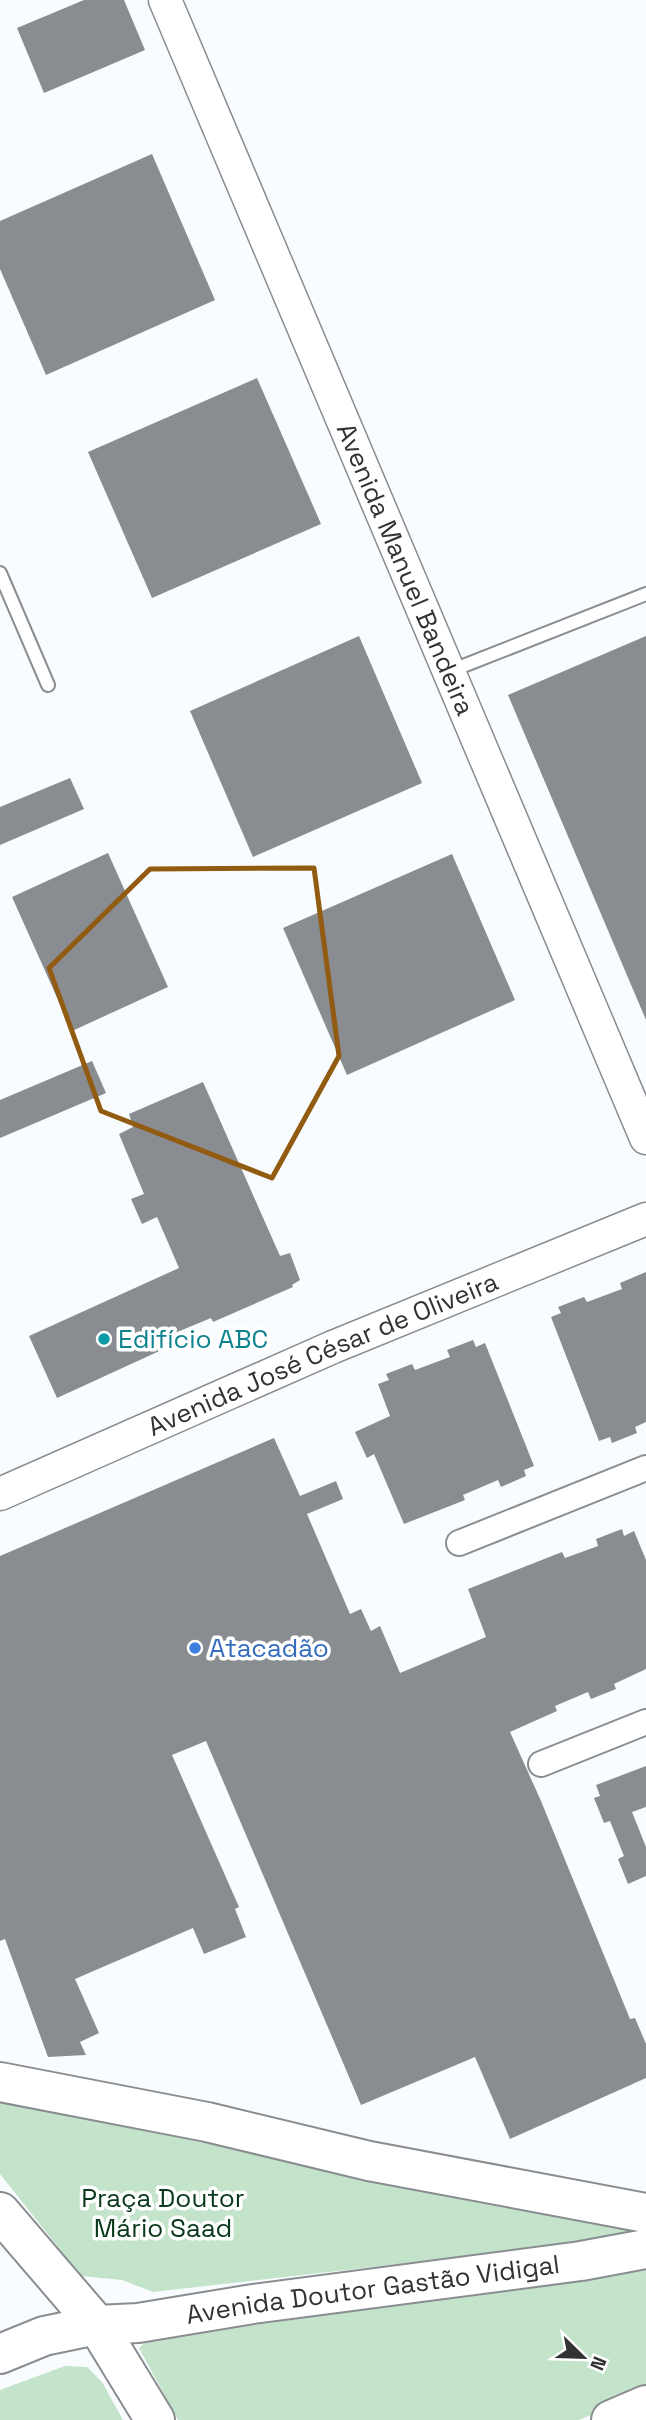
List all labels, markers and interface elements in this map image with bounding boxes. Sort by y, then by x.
street label: Avenida Manuel Bandeira [329,418,482,721]
street label: Avenida José César de Oliveira [142,1264,503,1444]
place label: Edifício ABC [118,1322,268,1356]
marker: Edifício ABC [96,1331,112,1347]
place label: Atacadão [209,1631,329,1665]
marker: Atacadão [187,1640,203,1656]
park label: Praça Doutor Mário Saad [81,2181,245,2245]
street label: Avenida Doutor Gastão Vidigal [183,2247,562,2332]
north arrow [548,2322,618,2392]
text: N [584,2353,612,2374]

